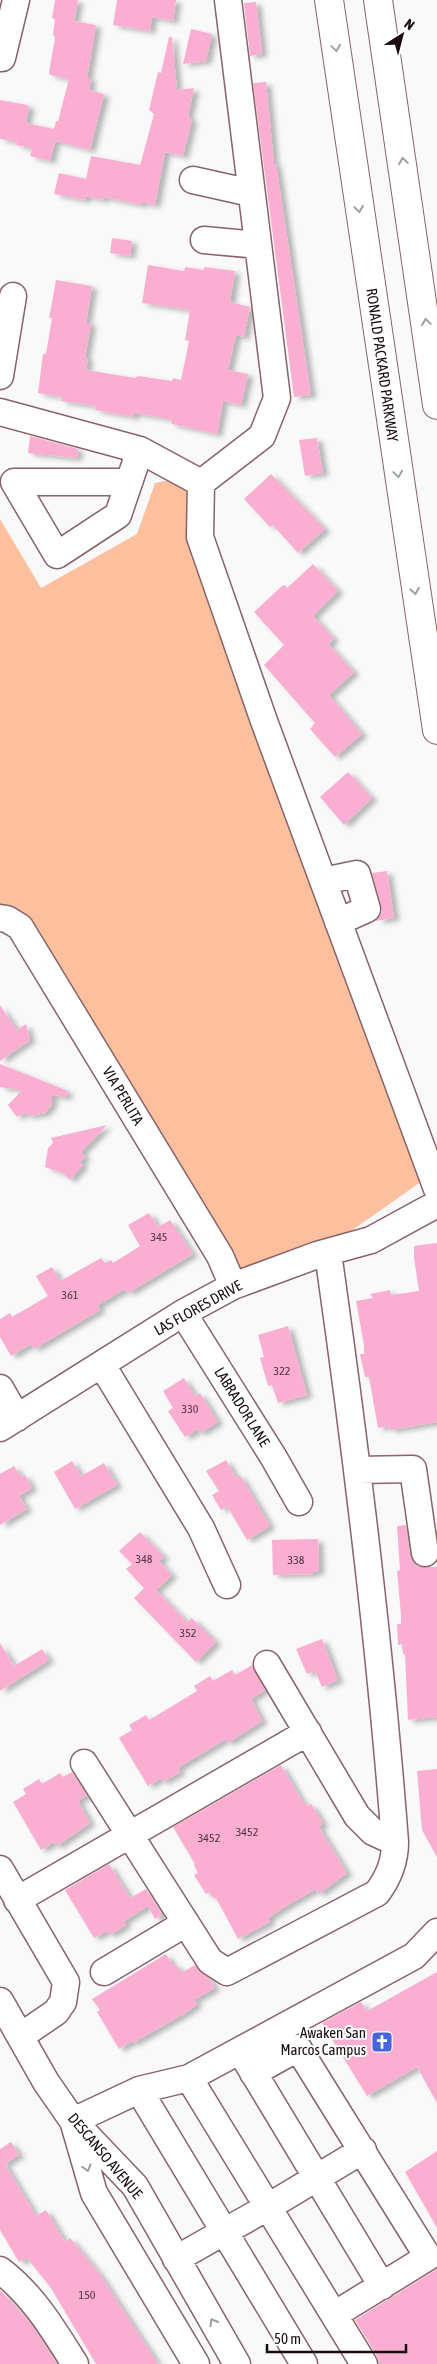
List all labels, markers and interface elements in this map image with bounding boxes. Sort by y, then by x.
north arrow [377,10,427,60]
text: N [402,16,418,33]
one-way arrow [330,45,341,53]
one-way arrow [398,157,408,165]
one-way arrow [353,205,364,213]
street label: RONALD PACKARD PARKWAY [363,287,402,443]
one-way arrow [421,318,431,326]
one-way arrow [392,469,402,478]
one-way arrow [410,586,420,595]
street label: VIA PERLITA [99,1064,148,1128]
house number: 345 [151,1230,167,1244]
street label: LAS FLORES DRIVE [151,1276,245,1339]
house number: 361 [62,1288,79,1302]
street label: LABRADOR LANE [211,1364,274,1450]
house number: 322 [274,1364,290,1378]
house number: 330 [182,1402,199,1416]
house number: 348 [136,1552,153,1566]
house number: 338 [288,1553,305,1567]
house number: 352 [180,1626,196,1640]
house number: 3452 [236,1825,258,1839]
house number: 3452 [198,1831,220,1845]
place label: Awaken San Marcos Campus [280,2024,366,2058]
church icon: Awaken San Marcos Campus [370,2030,394,2054]
street label: DESCANSO AVENUE [65,2110,146,2202]
one-way arrow [81,2163,91,2171]
house number: 150 [79,2288,96,2302]
one-way arrow [209,2318,219,2327]
scale bar [267,2322,406,2354]
text: 50 m [274,2330,301,2347]

